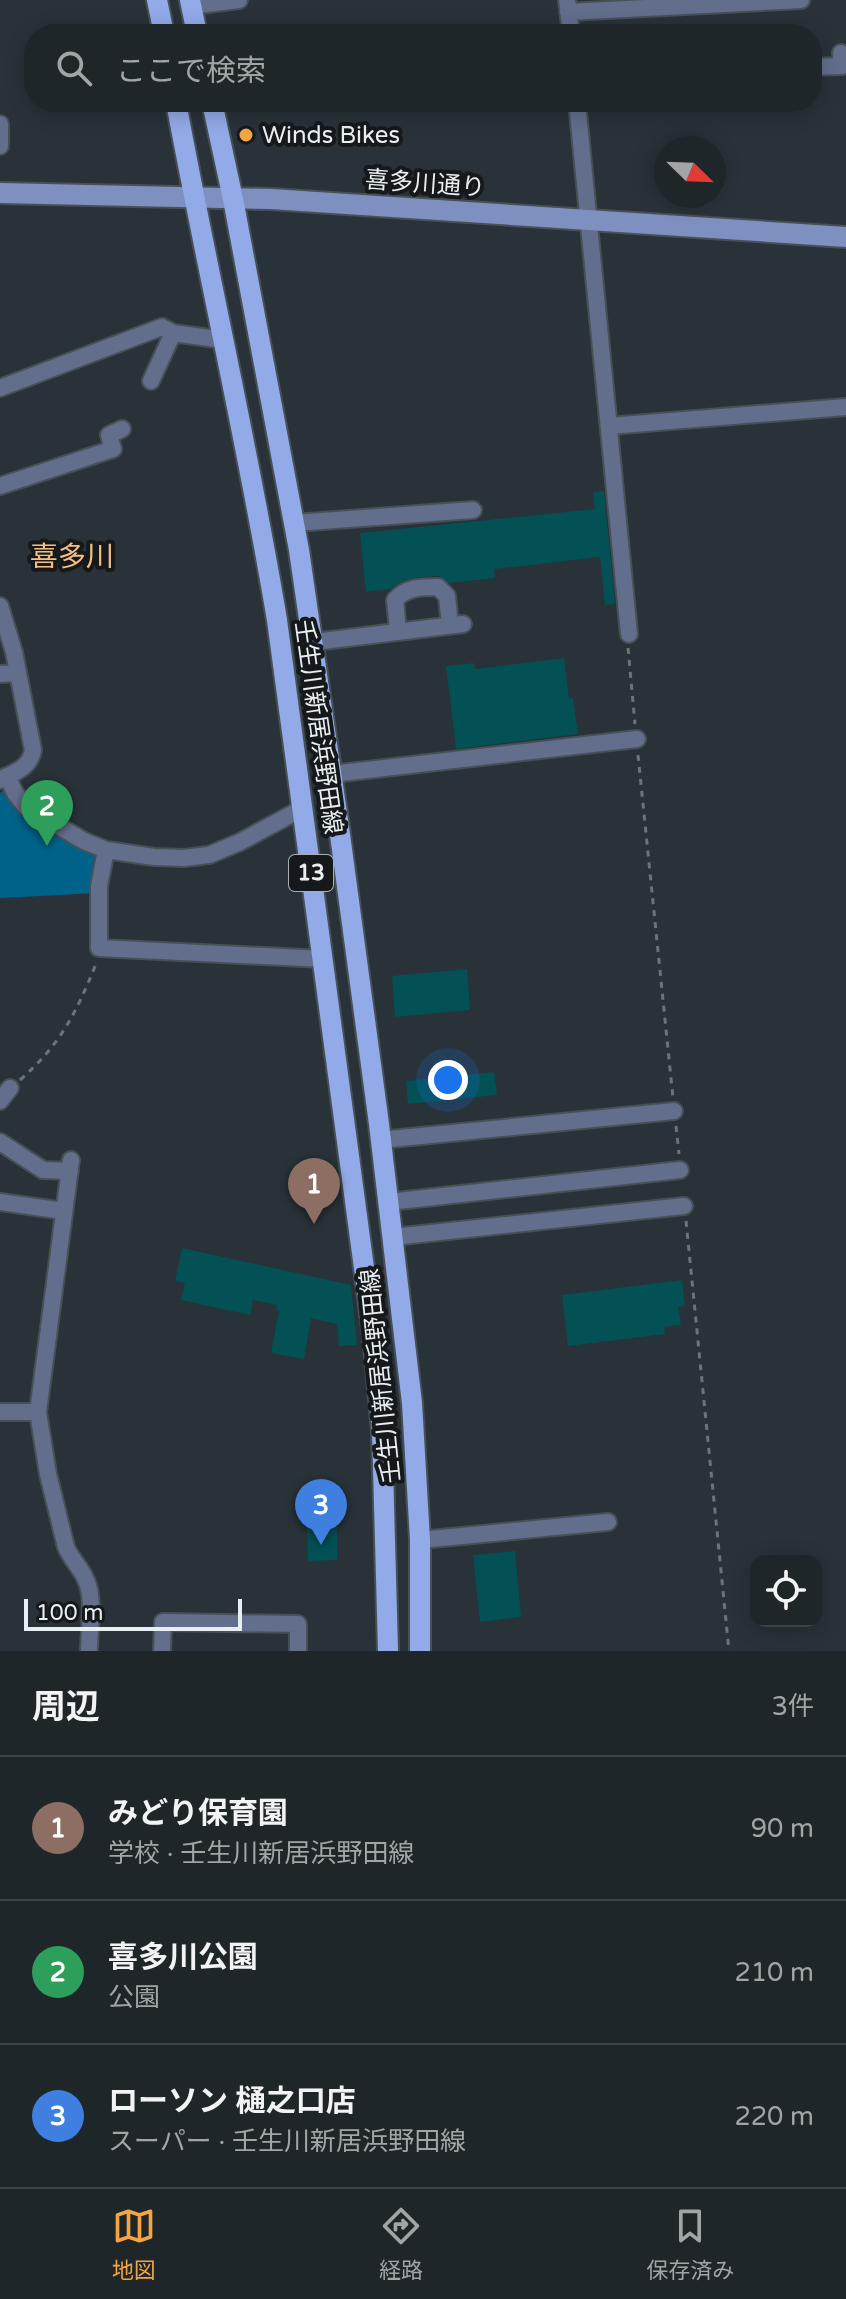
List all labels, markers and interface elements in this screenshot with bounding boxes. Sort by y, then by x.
search box [24,24,822,112]
icon: search [52,46,96,90]
text: ここで検索 [116,53,266,90]
place label: Winds Bikes [262,121,400,150]
marker: Winds Bikes [237,126,255,144]
north arrow [654,136,726,208]
street label: 喜多川通り [364,165,486,203]
district label: 喜多川 [30,540,114,574]
street label: 壬生川新居浜野田線 [289,618,347,836]
pin: 2 [21,780,73,846]
road number: 13 [289,855,333,891]
your location [428,1060,468,1100]
pin: 1 [288,1158,340,1224]
street label: 壬生川新居浜野田線 [355,1267,407,1485]
pin: 3 [295,1479,347,1545]
map controls [750,1555,822,1627]
button: locate [750,1555,822,1627]
scale bar [24,1595,242,1631]
text: 100 m [36,1600,103,1626]
text: 周辺 [32,1687,100,1728]
text: 3件 [772,1691,814,1722]
text: みどり保育園 [108,1795,288,1832]
text: 1 [50,1813,66,1844]
text: 90 m [751,1813,814,1844]
text: 学校 · 壬生川新居浜野田線 [108,1838,414,1869]
text: 喜多川公園 [108,1939,258,1976]
text: 2 [50,1957,66,1988]
text: 210 m [734,1957,814,1988]
text: 公園 [108,1982,160,2013]
text: ローソン 樋之口店 [108,2083,356,2120]
text: 3 [50,2101,66,2132]
text: 220 m [734,2101,814,2132]
text: スーパー · 壬生川新居浜野田線 [108,2126,466,2157]
tab: 地図 [112,2204,156,2284]
tab: 経路 [379,2204,423,2284]
tab: 保存済み [646,2204,734,2284]

